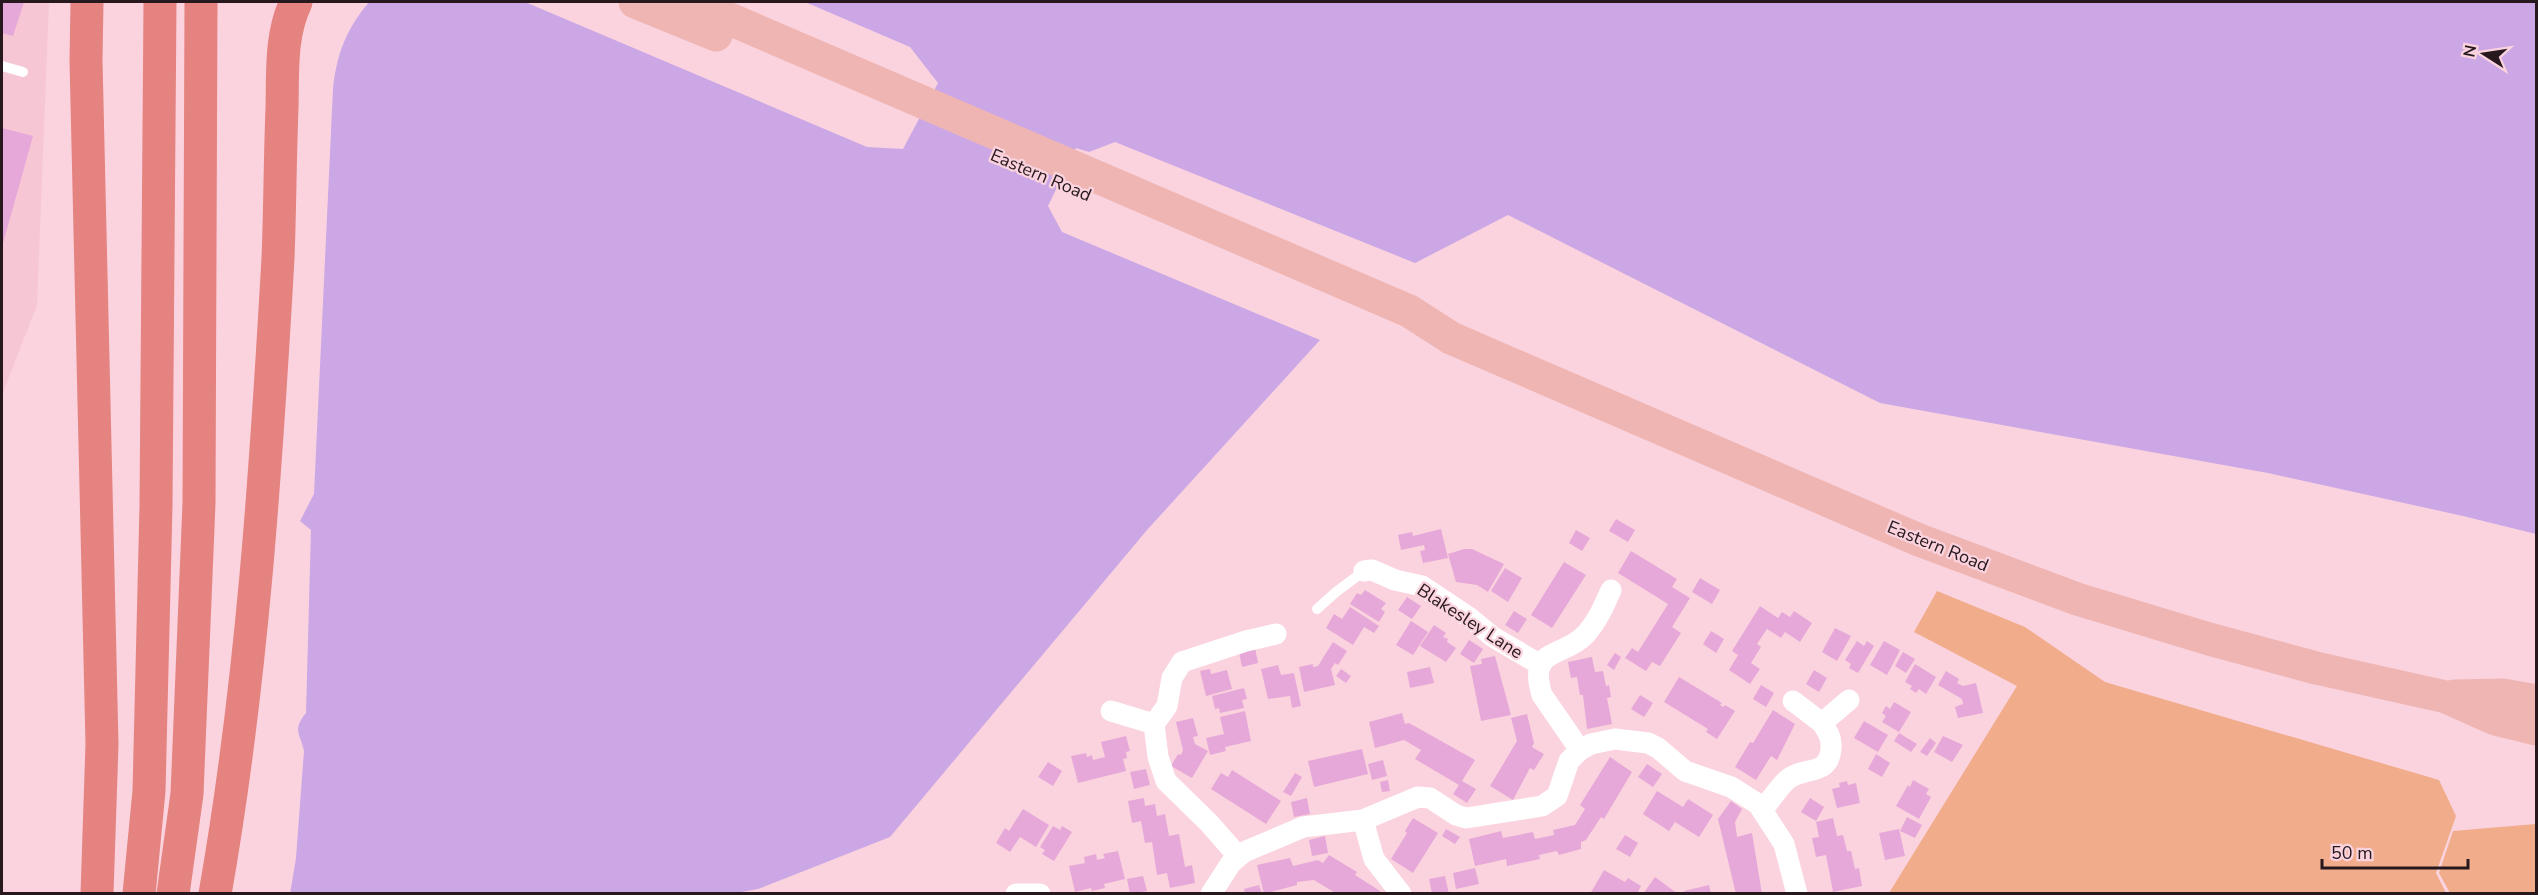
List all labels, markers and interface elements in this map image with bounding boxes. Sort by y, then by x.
north arrow [2454,24,2514,84]
text: N [2458,43,2482,59]
street label: Eastern Road [987,143,1095,207]
street label: Eastern Road [1884,515,1992,577]
street label: Blakesley Lane [1412,578,1528,664]
scale bar [2322,832,2468,870]
text: 50 m [2331,841,2373,865]

